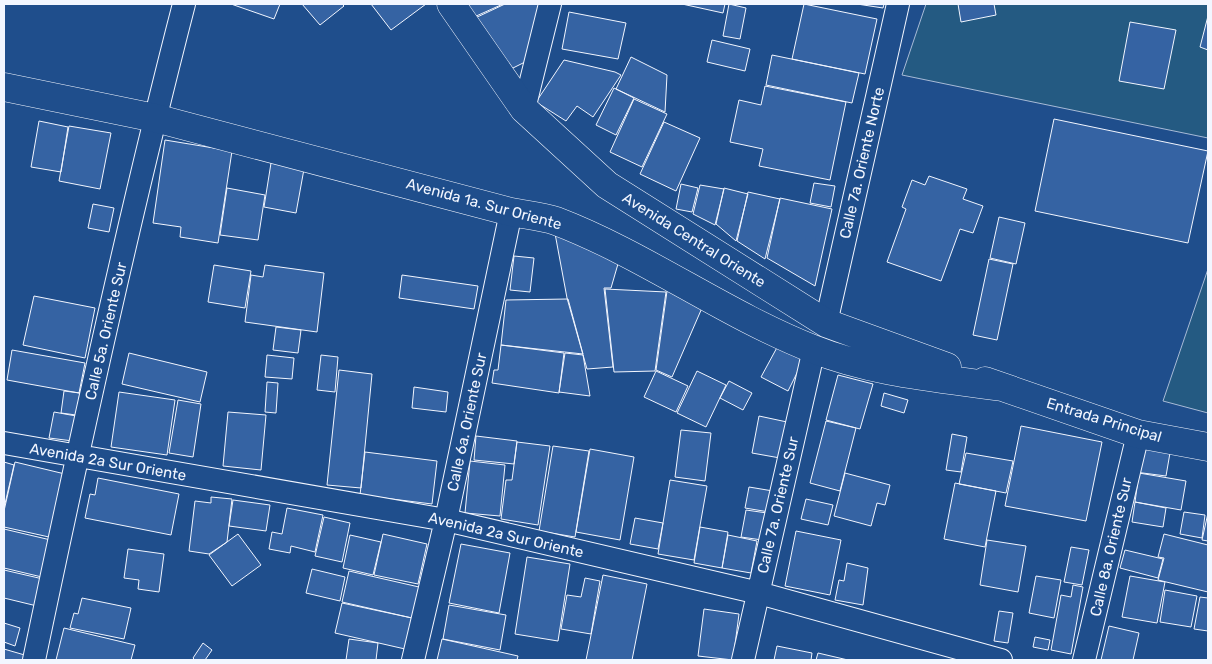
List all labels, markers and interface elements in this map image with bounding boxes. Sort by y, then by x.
street label: Calle 7a. Oriente Norte [836,86,888,240]
street label: Avenida 1a. Sur Oriente [404,175,564,233]
street label: Avenida Central Oriente [619,189,769,291]
street label: Calle 5a. Oriente Sur [81,260,131,402]
street label: Calle 6a. Oriente Sur [444,351,491,493]
street label: Entrada Principal [1044,394,1164,446]
street label: Calle 7a. Oriente Sur [753,435,803,575]
street label: Avenida 2a Sur Oriente [28,439,188,485]
street label: Calle 8a. Oriente Sur [1086,476,1136,618]
street label: Avenida 2a Sur Oriente [427,508,585,562]

